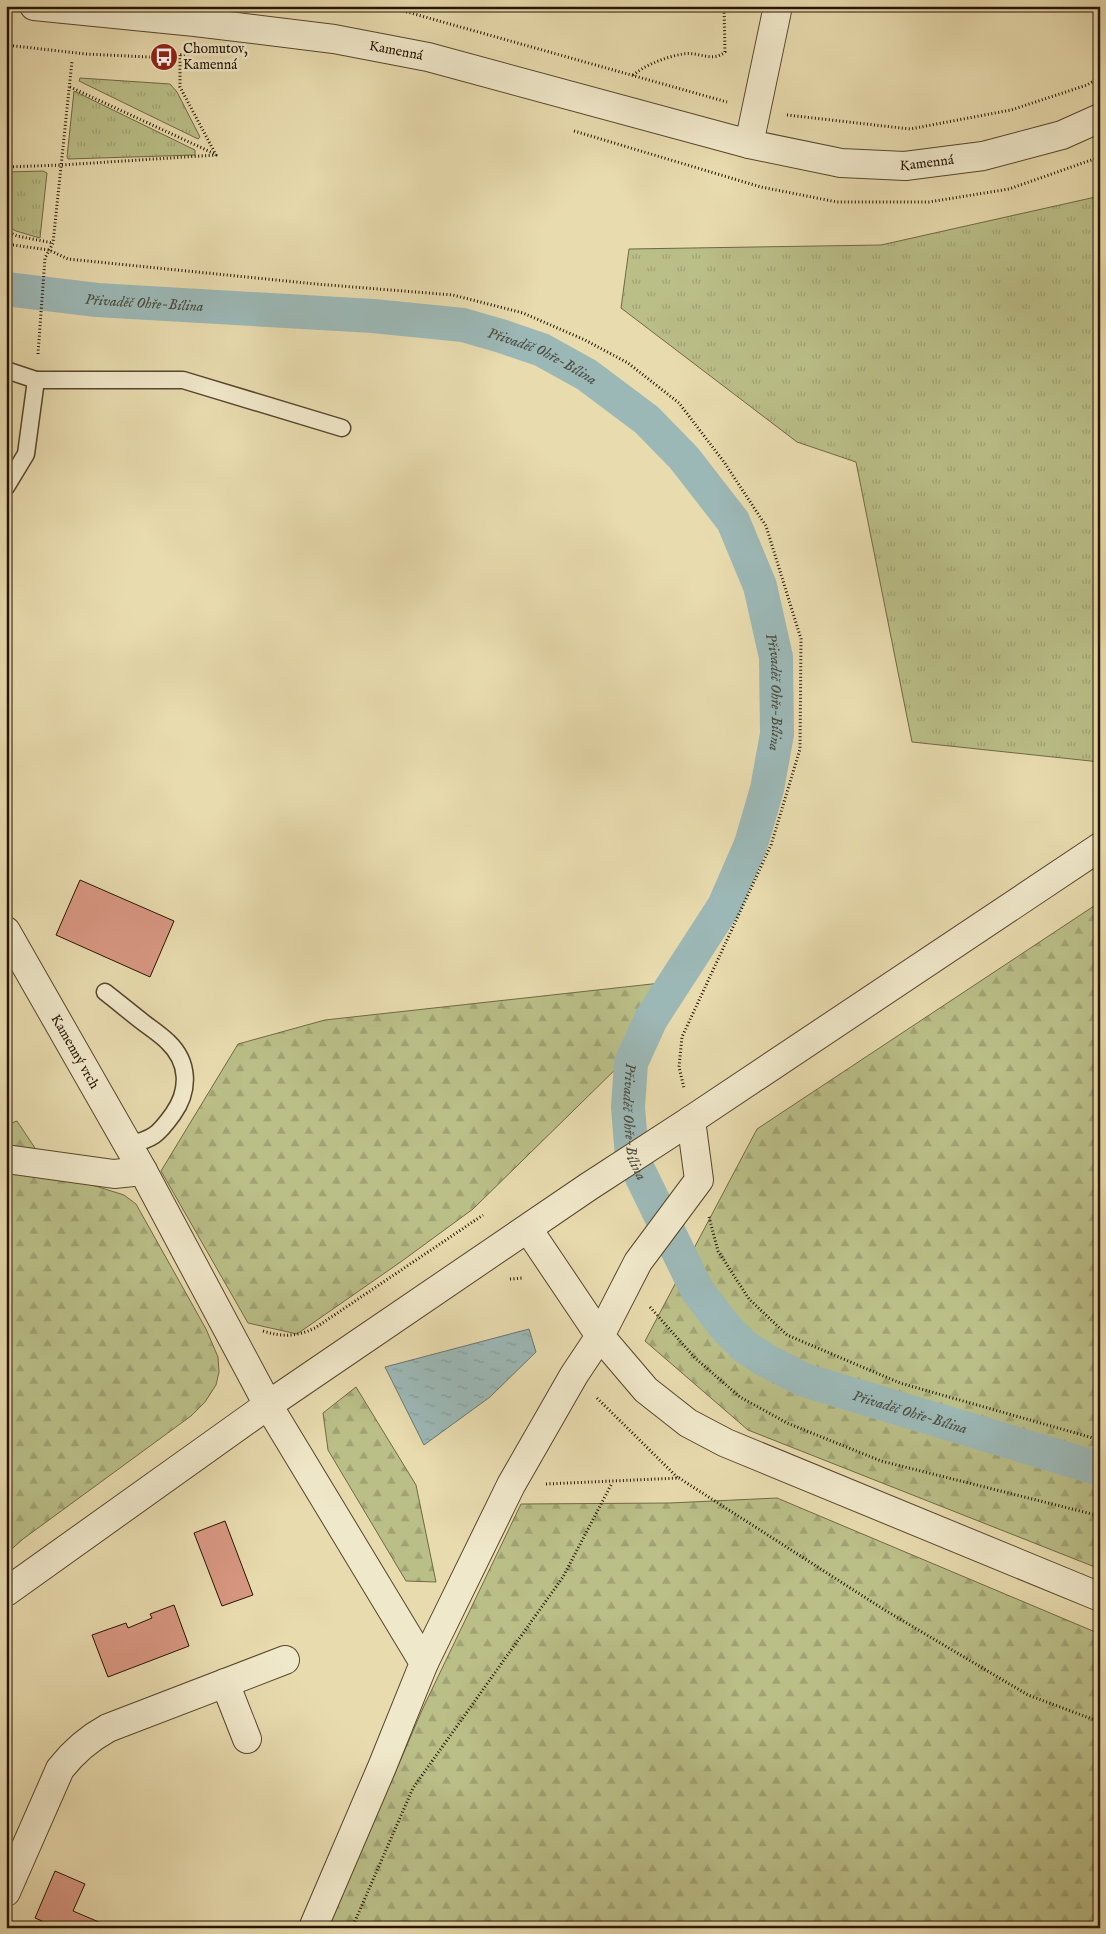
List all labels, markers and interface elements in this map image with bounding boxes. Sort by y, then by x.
street label: Kamenná [368,37,425,65]
place label: Chomutov, Kamenná [183,40,248,74]
bus stop icon: Chomutov, Kamenná [149,42,179,72]
street label: Kamenná [899,151,956,175]
water label: Přivaděč Ohře-Bílina [84,289,204,316]
water label: Přivaděč Ohře-Bílina [485,323,601,389]
water label: Přivaděč Ohře-Bílina [761,631,787,753]
street label: Kamenný vrch [47,1011,104,1093]
water label: Přivaděč Ohře-Bílina [618,1062,651,1183]
water label: Přivaděč Ohře-Bílina [851,1386,970,1438]

